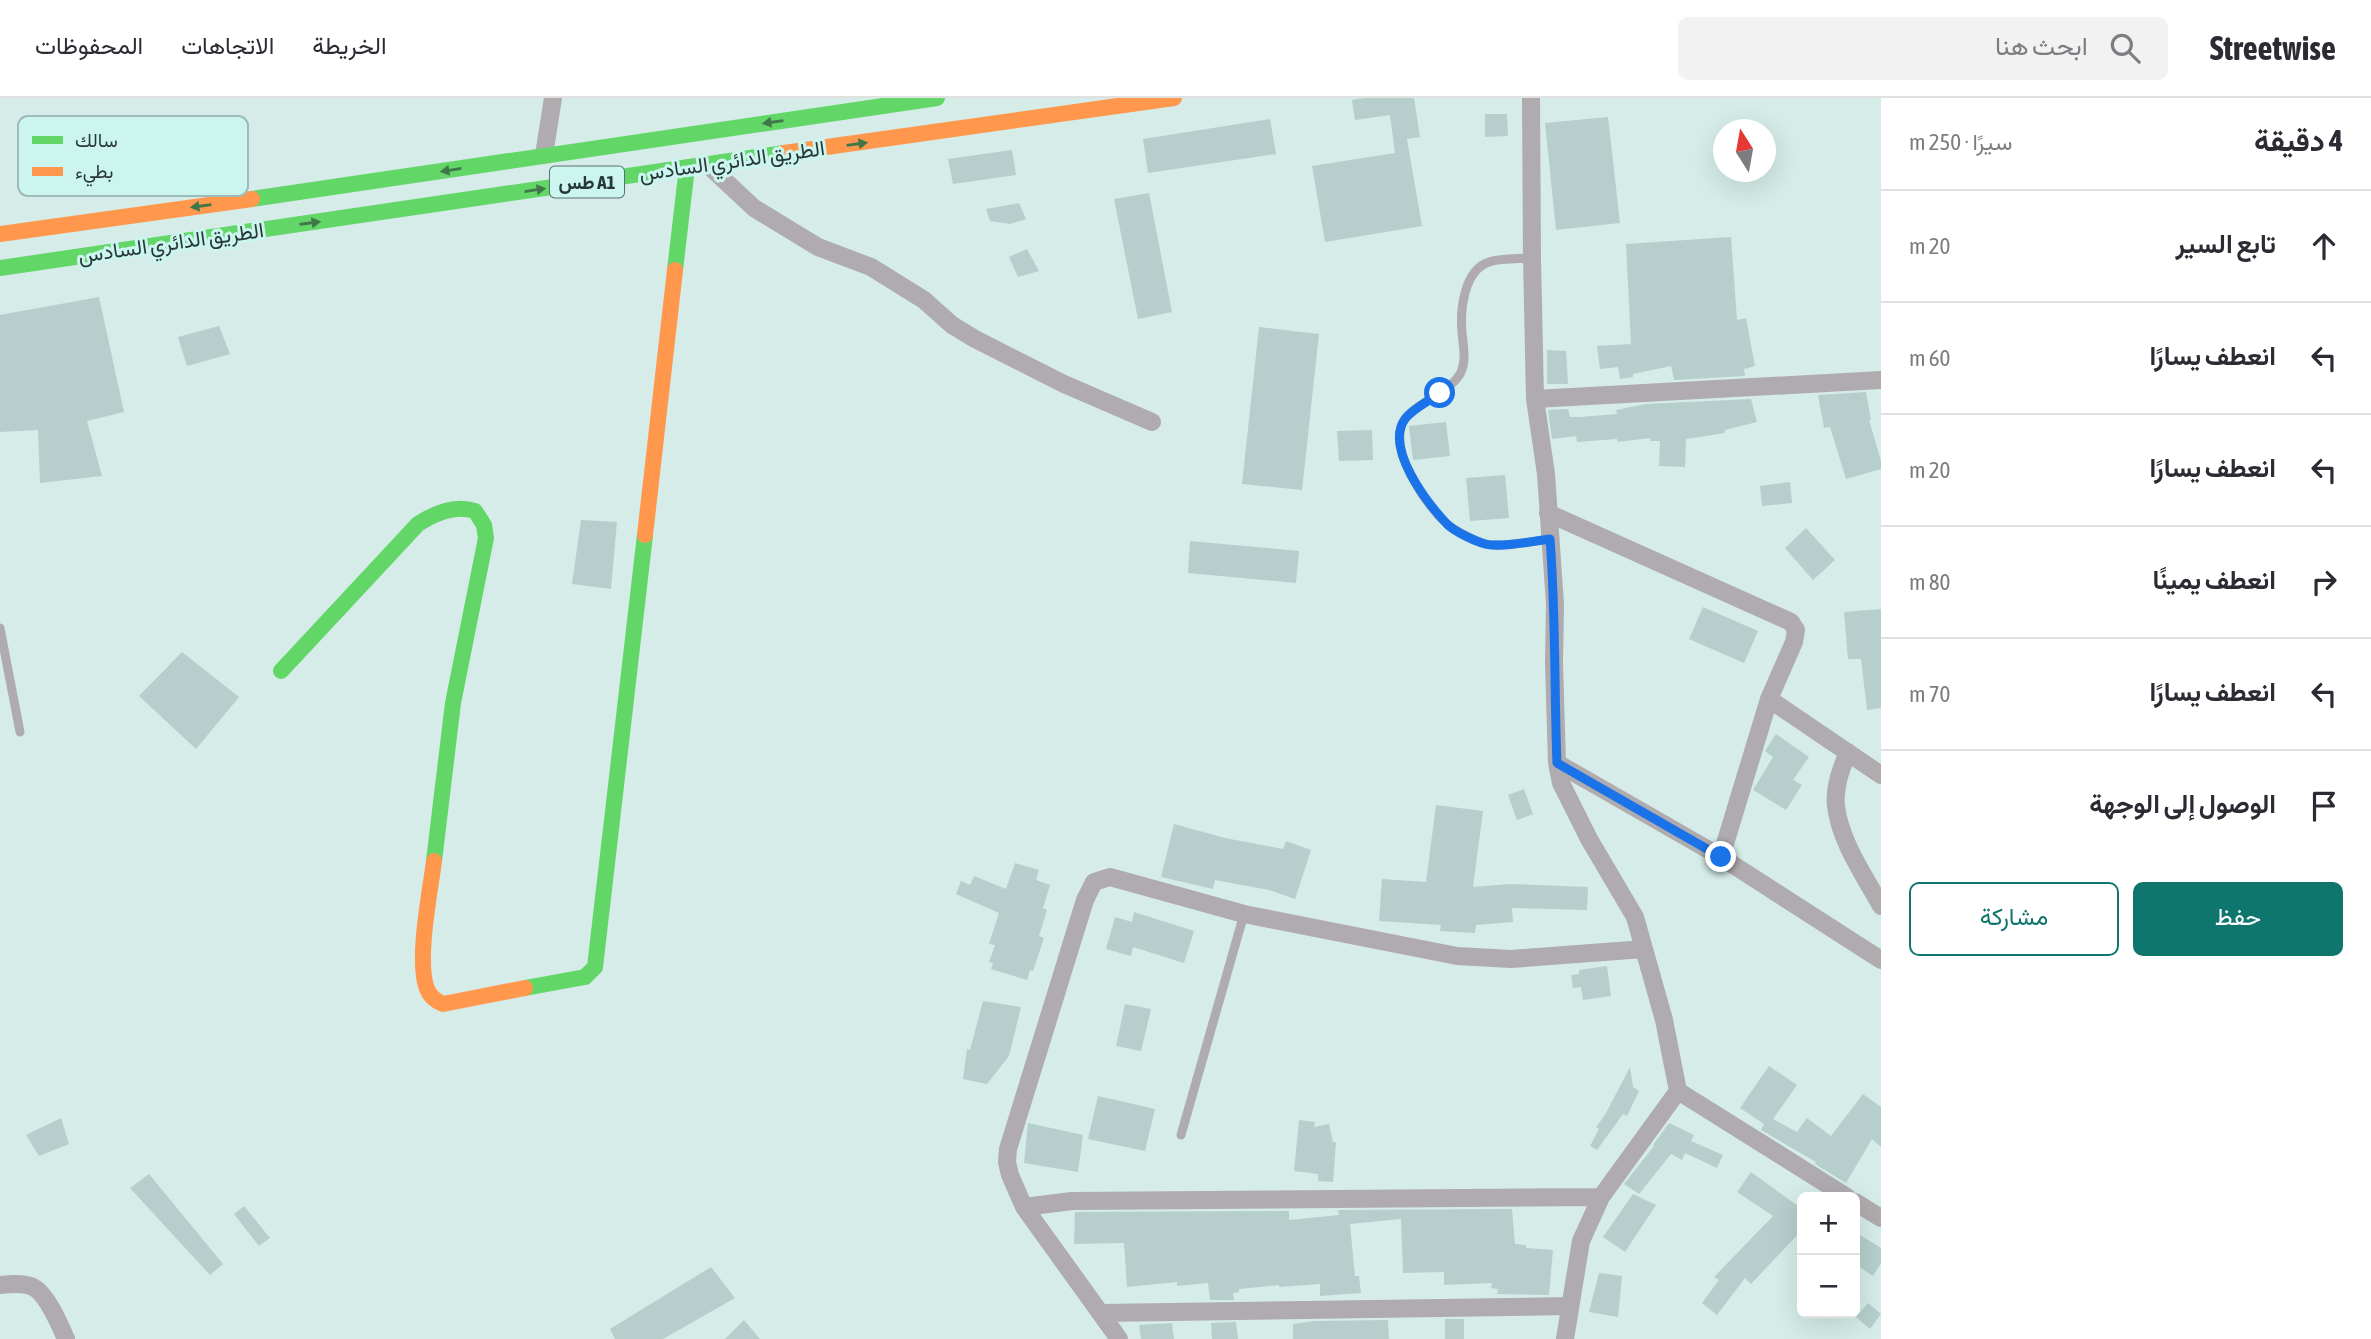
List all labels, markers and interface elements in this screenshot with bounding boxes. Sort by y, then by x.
search box [1678,17,2168,80]
icon: search [2106,29,2144,67]
text: Streetwise [2210,29,2336,67]
text: ابحث هنا [1995,31,2088,61]
text: المحفوظات [35,32,143,59]
text: الاتجاهات [181,32,274,59]
text: الخريطة [312,32,387,59]
legend [18,116,248,196]
one-way arrow [762,117,784,128]
north arrow [1713,119,1776,182]
text: 4 دقيقة [2254,123,2343,157]
text: سالك [75,129,118,151]
text: سيرًا · 250 m [1909,129,2012,155]
street label: الطريق الدائري السادس [638,135,827,191]
one-way arrow [846,138,868,149]
text: بطيء [75,160,113,187]
one-way arrow [440,165,462,176]
road number: طس A1 [550,166,624,198]
one-way arrow [524,184,546,195]
one-way arrow [190,201,212,212]
street label: الطريق الدائري السادس [77,217,266,273]
one-way arrow [299,217,321,228]
icon: ahead [2305,227,2343,265]
text: تابع السير [2175,229,2276,259]
text: 20 m [1909,233,1950,259]
icon: left [2305,339,2343,377]
text: انعطف يسارًا [2149,341,2276,371]
text: 60 m [1909,345,1950,371]
route start [1424,377,1455,408]
icon: left [2305,451,2343,489]
text: انعطف يسارًا [2149,453,2276,483]
text: 20 m [1909,457,1950,483]
icon: right [2305,563,2343,601]
text: انعطف يمينًا [2153,565,2276,595]
text: 80 m [1909,569,1950,595]
icon: left [2305,675,2343,713]
text: انعطف يسارًا [2149,677,2276,707]
text: 70 m [1909,681,1950,707]
icon: arrive [2305,787,2343,825]
text: الوصول إلى الوجهة [2089,789,2276,819]
route end [1705,841,1736,872]
button: مشاركة [1909,882,2119,956]
button: حفظ [2133,882,2343,956]
map controls [1797,1192,1860,1318]
button: + [1797,1192,1860,1255]
button: − [1797,1255,1860,1318]

